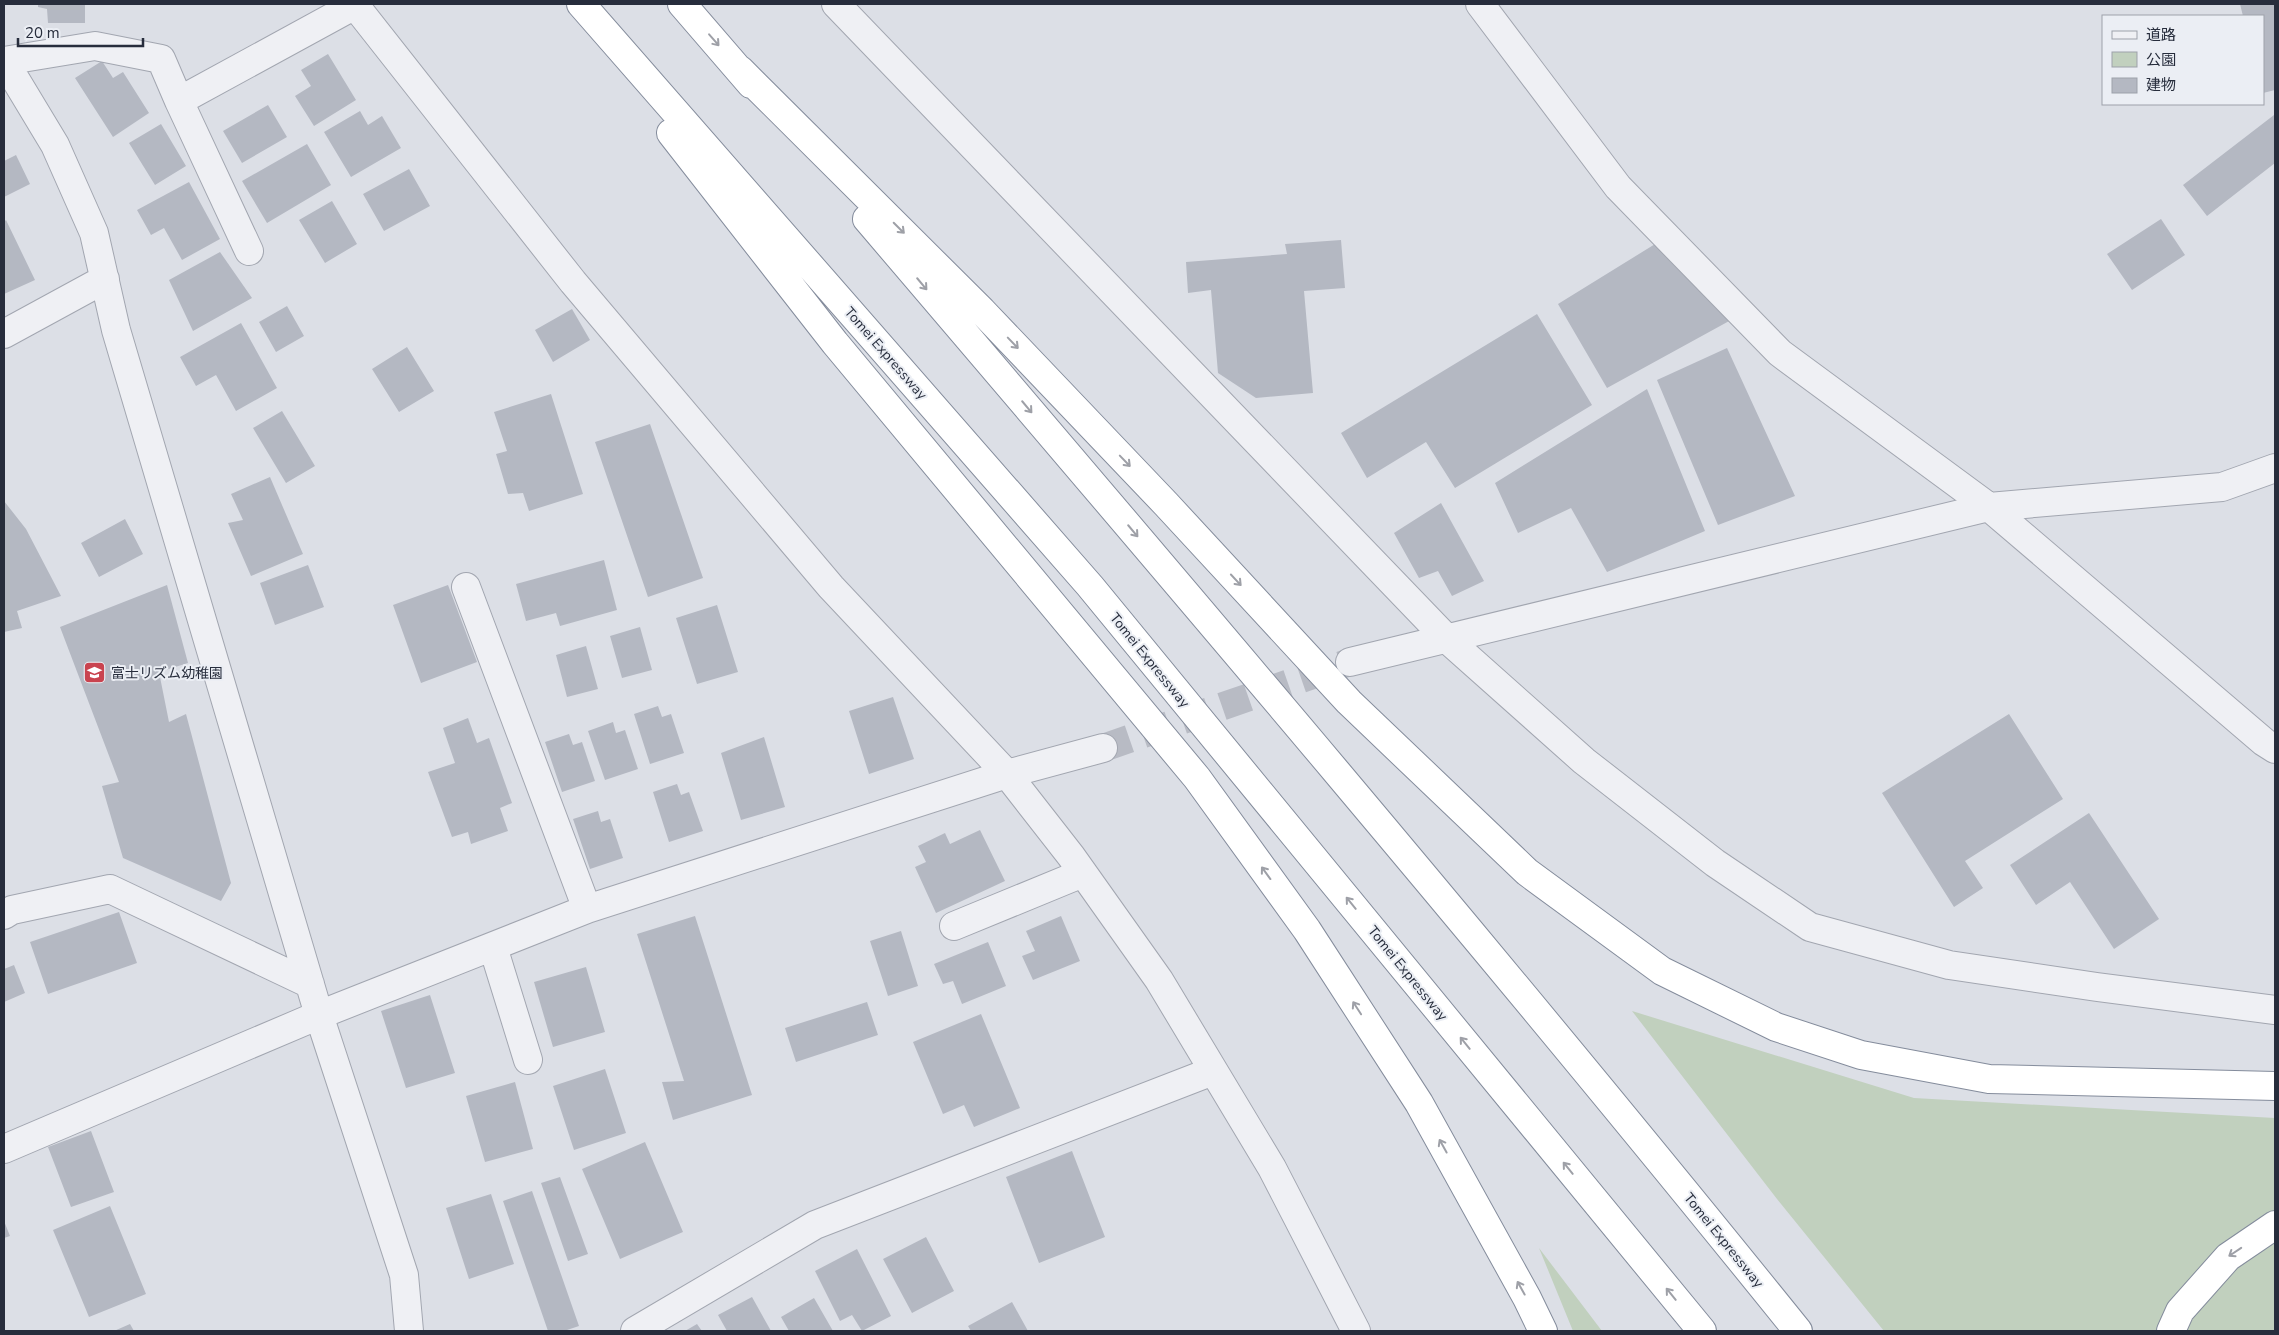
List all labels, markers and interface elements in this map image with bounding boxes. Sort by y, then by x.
scale bar [18,15,142,47]
legend [2102,15,2264,105]
text: 20 m [25,23,60,43]
text: 道路 [2146,25,2176,45]
one-way arrow [708,34,720,47]
text: 公園 [2146,50,2176,70]
text: 建物 [2146,75,2176,95]
one-way arrow [892,221,904,233]
one-way arrow [916,277,928,290]
street label: Tomei Expressway [840,303,932,404]
one-way arrow [1007,337,1019,349]
one-way arrow [1022,401,1033,414]
one-way arrow [1119,454,1131,467]
one-way arrow [1127,524,1139,537]
one-way arrow [1230,573,1242,586]
street label: Tomei Expressway [1105,609,1194,712]
school or university icon: 富士リズム幼稚園 [83,661,107,685]
place label: 富士リズム幼稚園 [111,664,223,683]
one-way arrow [1260,867,1271,880]
one-way arrow [1345,897,1356,910]
street label: Tomei Expressway [1363,922,1452,1025]
one-way arrow [1352,1001,1362,1015]
one-way arrow [1459,1036,1471,1049]
one-way arrow [1437,1139,1447,1153]
one-way arrow [1563,1162,1574,1175]
street label: Tomei Expressway [1679,1189,1768,1292]
one-way arrow [2228,1247,2242,1257]
one-way arrow [1516,1281,1526,1295]
one-way arrow [1666,1287,1677,1300]

